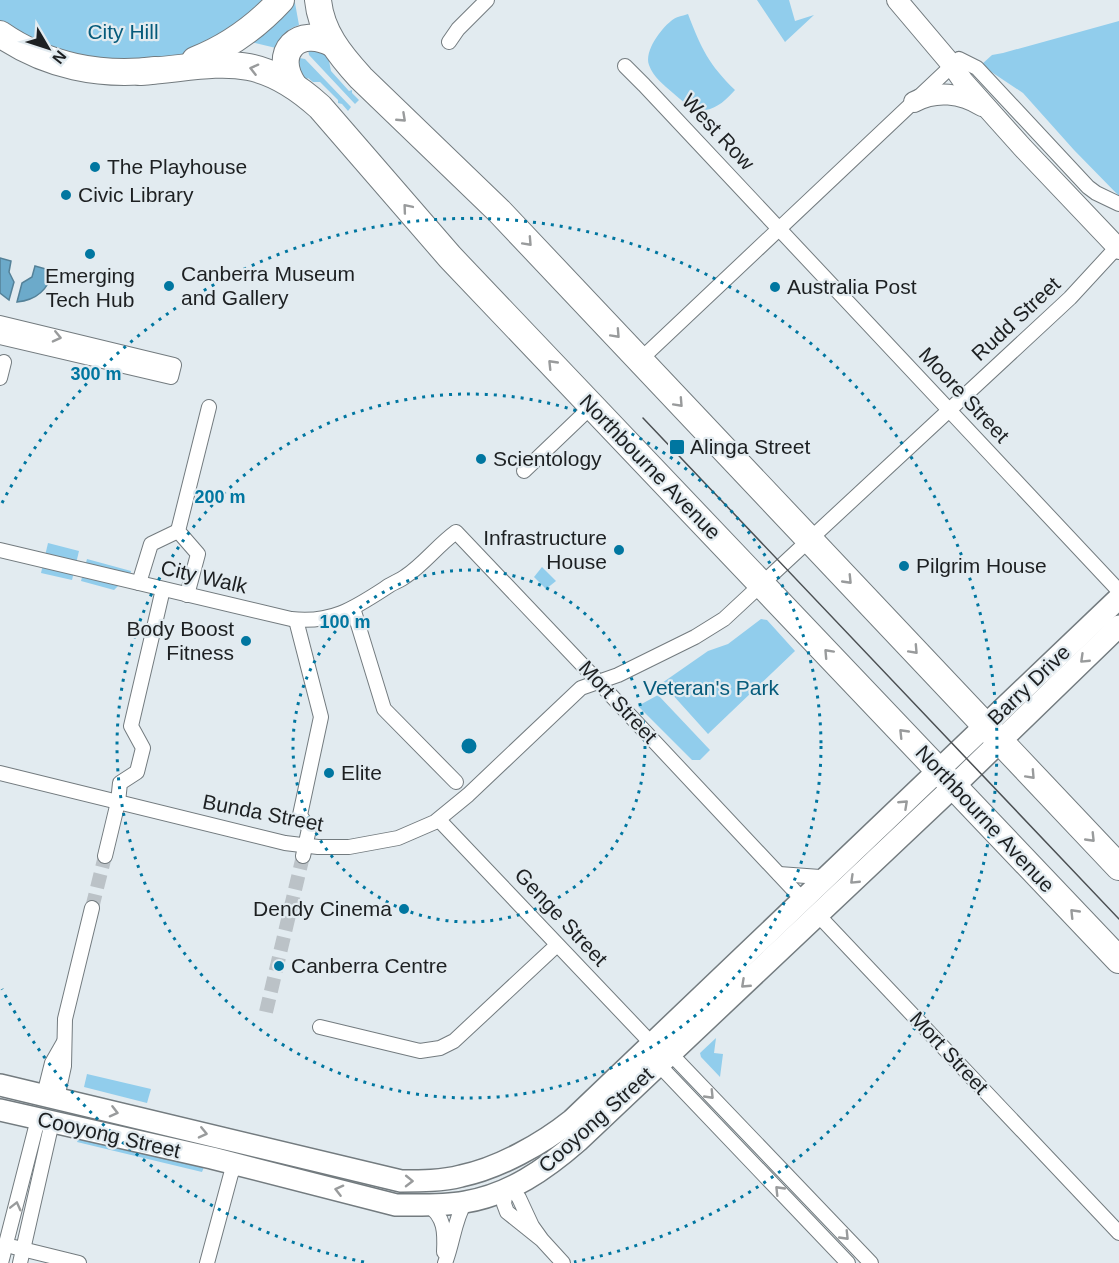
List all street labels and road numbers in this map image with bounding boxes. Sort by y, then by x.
street label: West Row [677,89,760,175]
street label: Rudd Street [967,272,1065,365]
street label: Moore Street [915,342,1014,447]
street label: Northbourne Avenue [575,390,725,544]
street label: City Walk [159,555,250,598]
street label: Barry Drive [983,640,1074,729]
street label: Mort Street [575,656,662,748]
street label: Northbourne Avenue [911,741,1059,897]
street label: Bunda Street [201,790,326,836]
street label: Genge Street [510,863,612,970]
street label: Mort Street [906,1007,993,1099]
street label: Cooyong Street [534,1062,658,1177]
street label: Cooyong Street [35,1107,183,1162]

